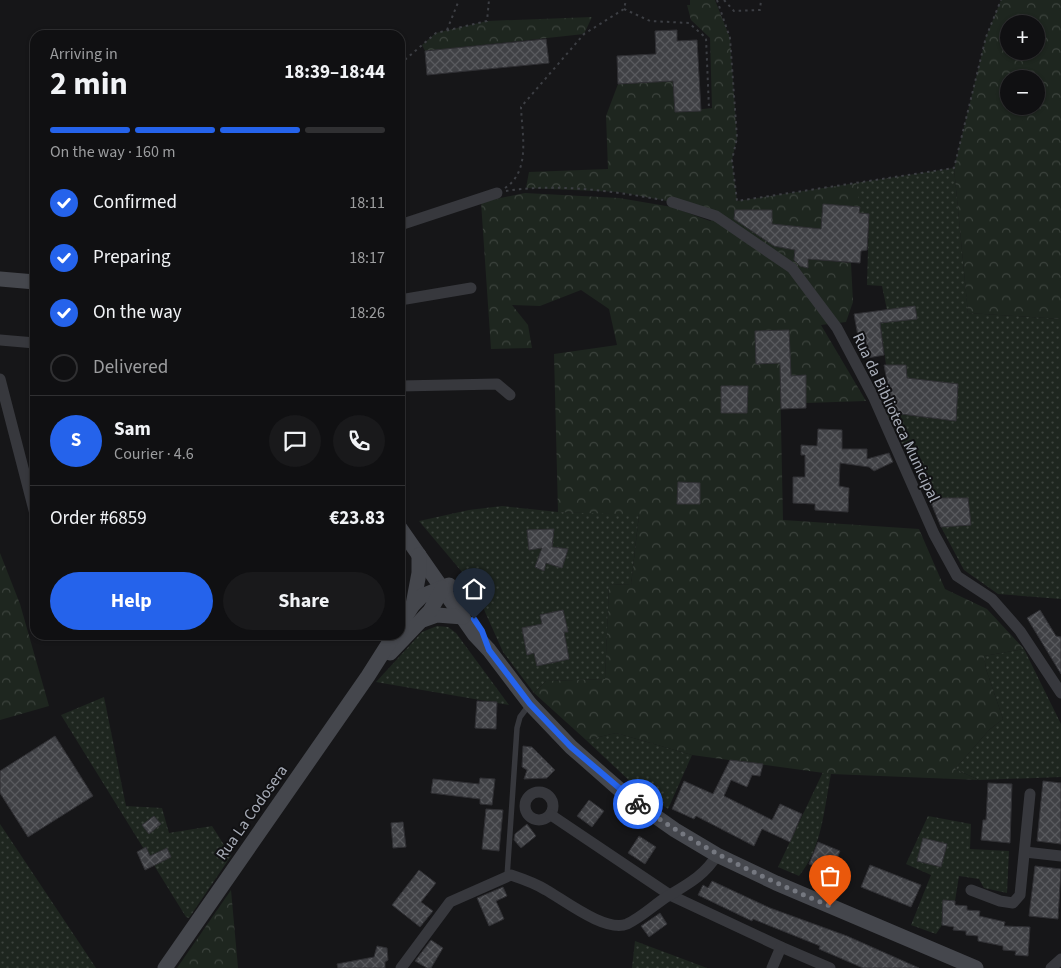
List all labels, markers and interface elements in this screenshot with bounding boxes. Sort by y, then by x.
map controls [1000,15,1045,115]
button: + [1000,15,1045,60]
text: Arriving in [50,43,118,65]
text: 18:39–18:44 [284,59,385,86]
text: 2 min [50,61,128,107]
button: − [1000,70,1045,115]
text: On the way · 160 m [50,141,175,163]
icon: check [50,189,78,217]
text: Confirmed [93,189,177,216]
text: 18:11 [349,192,385,214]
icon: check [50,244,78,272]
text: Preparing [93,244,171,271]
text: 18:17 [349,247,385,269]
icon: check [50,299,78,327]
text: On the way [93,299,182,326]
text: 18:26 [349,302,385,324]
street label: Rua da Biblioteca Municipal [847,329,945,506]
text: Delivered [93,354,168,381]
button: chat [269,415,321,467]
button: phone [333,415,385,467]
text: Sam [114,416,151,443]
text: S [71,427,81,454]
text: Courier · 4.6 [114,443,194,465]
text: Order #6859 [50,505,147,532]
text: €23.83 [329,505,385,532]
pin [453,568,495,619]
button: Help [50,572,213,630]
button: Share [223,572,385,630]
icon: home [460,575,488,603]
street label: Rua La Codosera [211,761,293,864]
courier [613,779,663,829]
icon: bike [624,790,652,818]
pin [809,855,851,906]
icon: bag [816,862,844,890]

